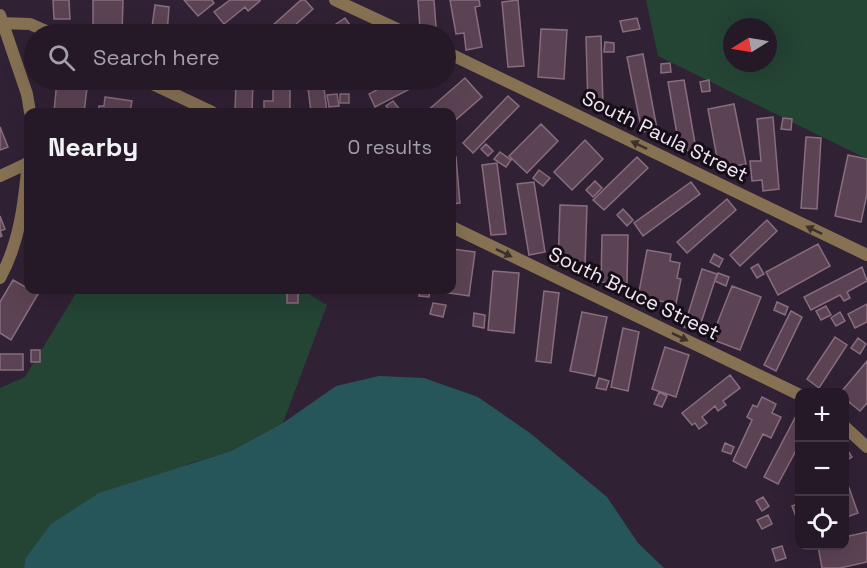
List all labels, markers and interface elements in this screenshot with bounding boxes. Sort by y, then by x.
north arrow [723,18,777,72]
search box [24,24,456,90]
icon: search [45,41,78,74]
text: Search here [93,43,220,71]
street label: South Paula Street [578,85,752,187]
text: Nearby [48,130,138,164]
text: 0 results [348,134,432,160]
one-way arrow [630,140,647,149]
one-way arrow [806,225,823,234]
street label: South Bruce Street [544,240,724,346]
one-way arrow [496,248,513,257]
one-way arrow [672,332,689,341]
map controls [795,388,849,550]
button: + [795,388,849,442]
button: − [795,442,849,496]
button: locate [795,496,849,550]

